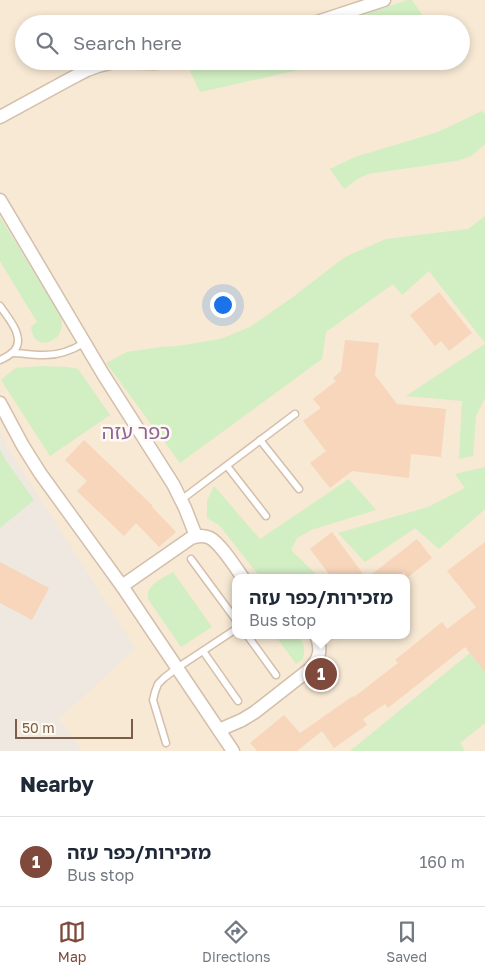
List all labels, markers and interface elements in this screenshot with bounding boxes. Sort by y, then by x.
search box [15,15,470,70]
icon: search [33,29,61,57]
text: Search here [73,31,182,54]
your location [210,292,236,318]
district label: כפר עזה [102,419,170,443]
popup [232,574,410,639]
text: מזכירות/כפר עזה [249,585,393,608]
text: Bus stop [249,610,316,630]
pin: 1 [305,655,337,693]
scale bar [15,716,132,739]
text: 50 m [22,719,55,736]
text: Nearby [20,771,94,797]
text: מזכירות/כפר עזה [67,840,211,863]
text: 1 [32,852,40,872]
text: 160 m [419,852,465,872]
text: Bus stop [67,865,134,885]
tab: Map [58,918,86,965]
tab: Directions [202,918,271,965]
tab: Saved [386,918,427,965]

